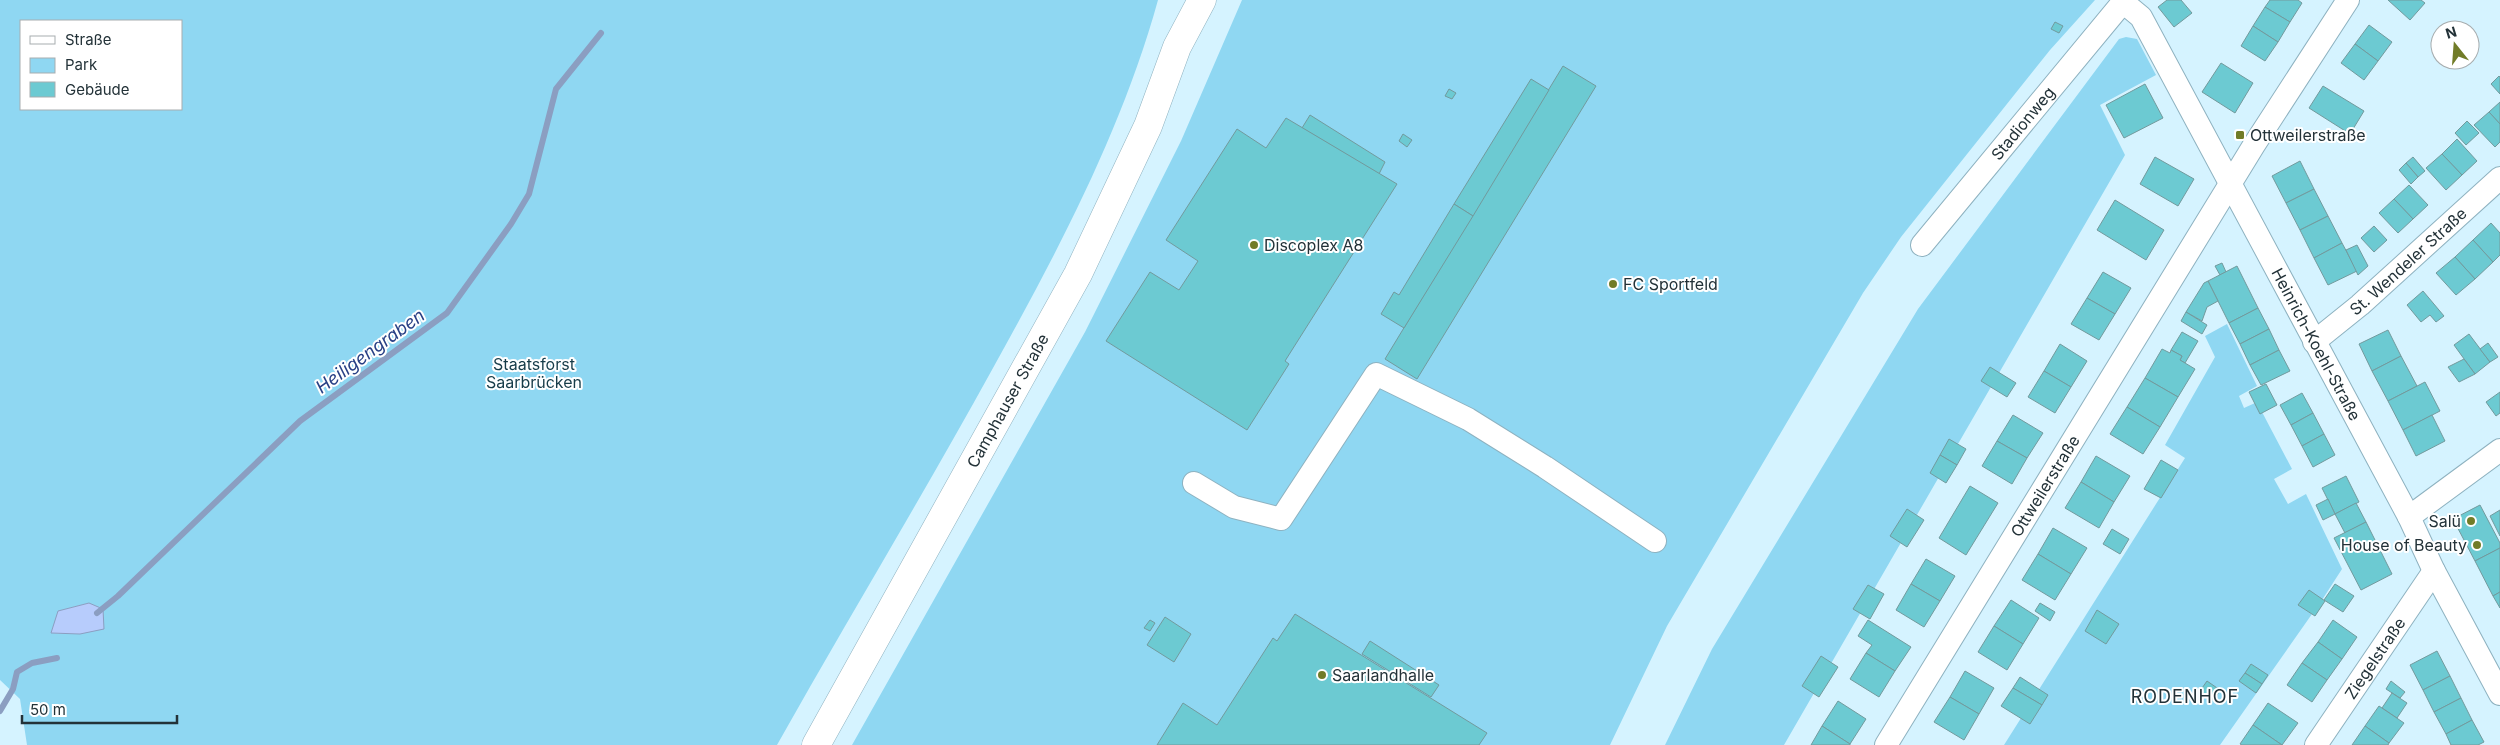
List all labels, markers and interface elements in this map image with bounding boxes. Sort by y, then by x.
legend [20,20,182,110]
north arrow [2430,20,2480,70]
text: N [2443,22,2459,42]
text: Straße [65,30,112,49]
text: Park [65,55,98,74]
text: Gebäude [65,80,130,99]
street label: Stadionweg [1987,82,2059,164]
place label: Ottweilerstraße [2250,125,2366,145]
marker: Ottweilerstraße [2234,129,2246,141]
street label: St. Wendeler Straße [2346,203,2471,319]
place label: Discoplex A8 [1264,235,1363,255]
marker: Discoplex A8 [1248,239,1260,251]
street label: Heinrich-Koehl-Straße [2267,264,2365,424]
place label: FC Sportfeld [1623,274,1718,294]
marker: FC Sportfeld [1607,278,1619,290]
water label: Heiligengraben [311,304,429,398]
street label: Camphauser Straße [962,330,1053,471]
park label: Staatsforst Saarbrücken [486,354,582,392]
street label: Ottweilerstraße [2006,431,2084,540]
place label: Salü [2428,511,2461,531]
marker: Salü [2465,515,2477,527]
place label: House of Beauty [2341,535,2467,555]
marker: House of Beauty [2471,539,2483,551]
street label: Ziegelstraße [2340,614,2410,703]
place label: Saarlandhalle [1332,665,1434,685]
marker: Saarlandhalle [1316,669,1328,681]
district label: RODENHOF [2131,686,2239,707]
scale bar [22,692,178,724]
text: 50 m [30,700,66,719]

